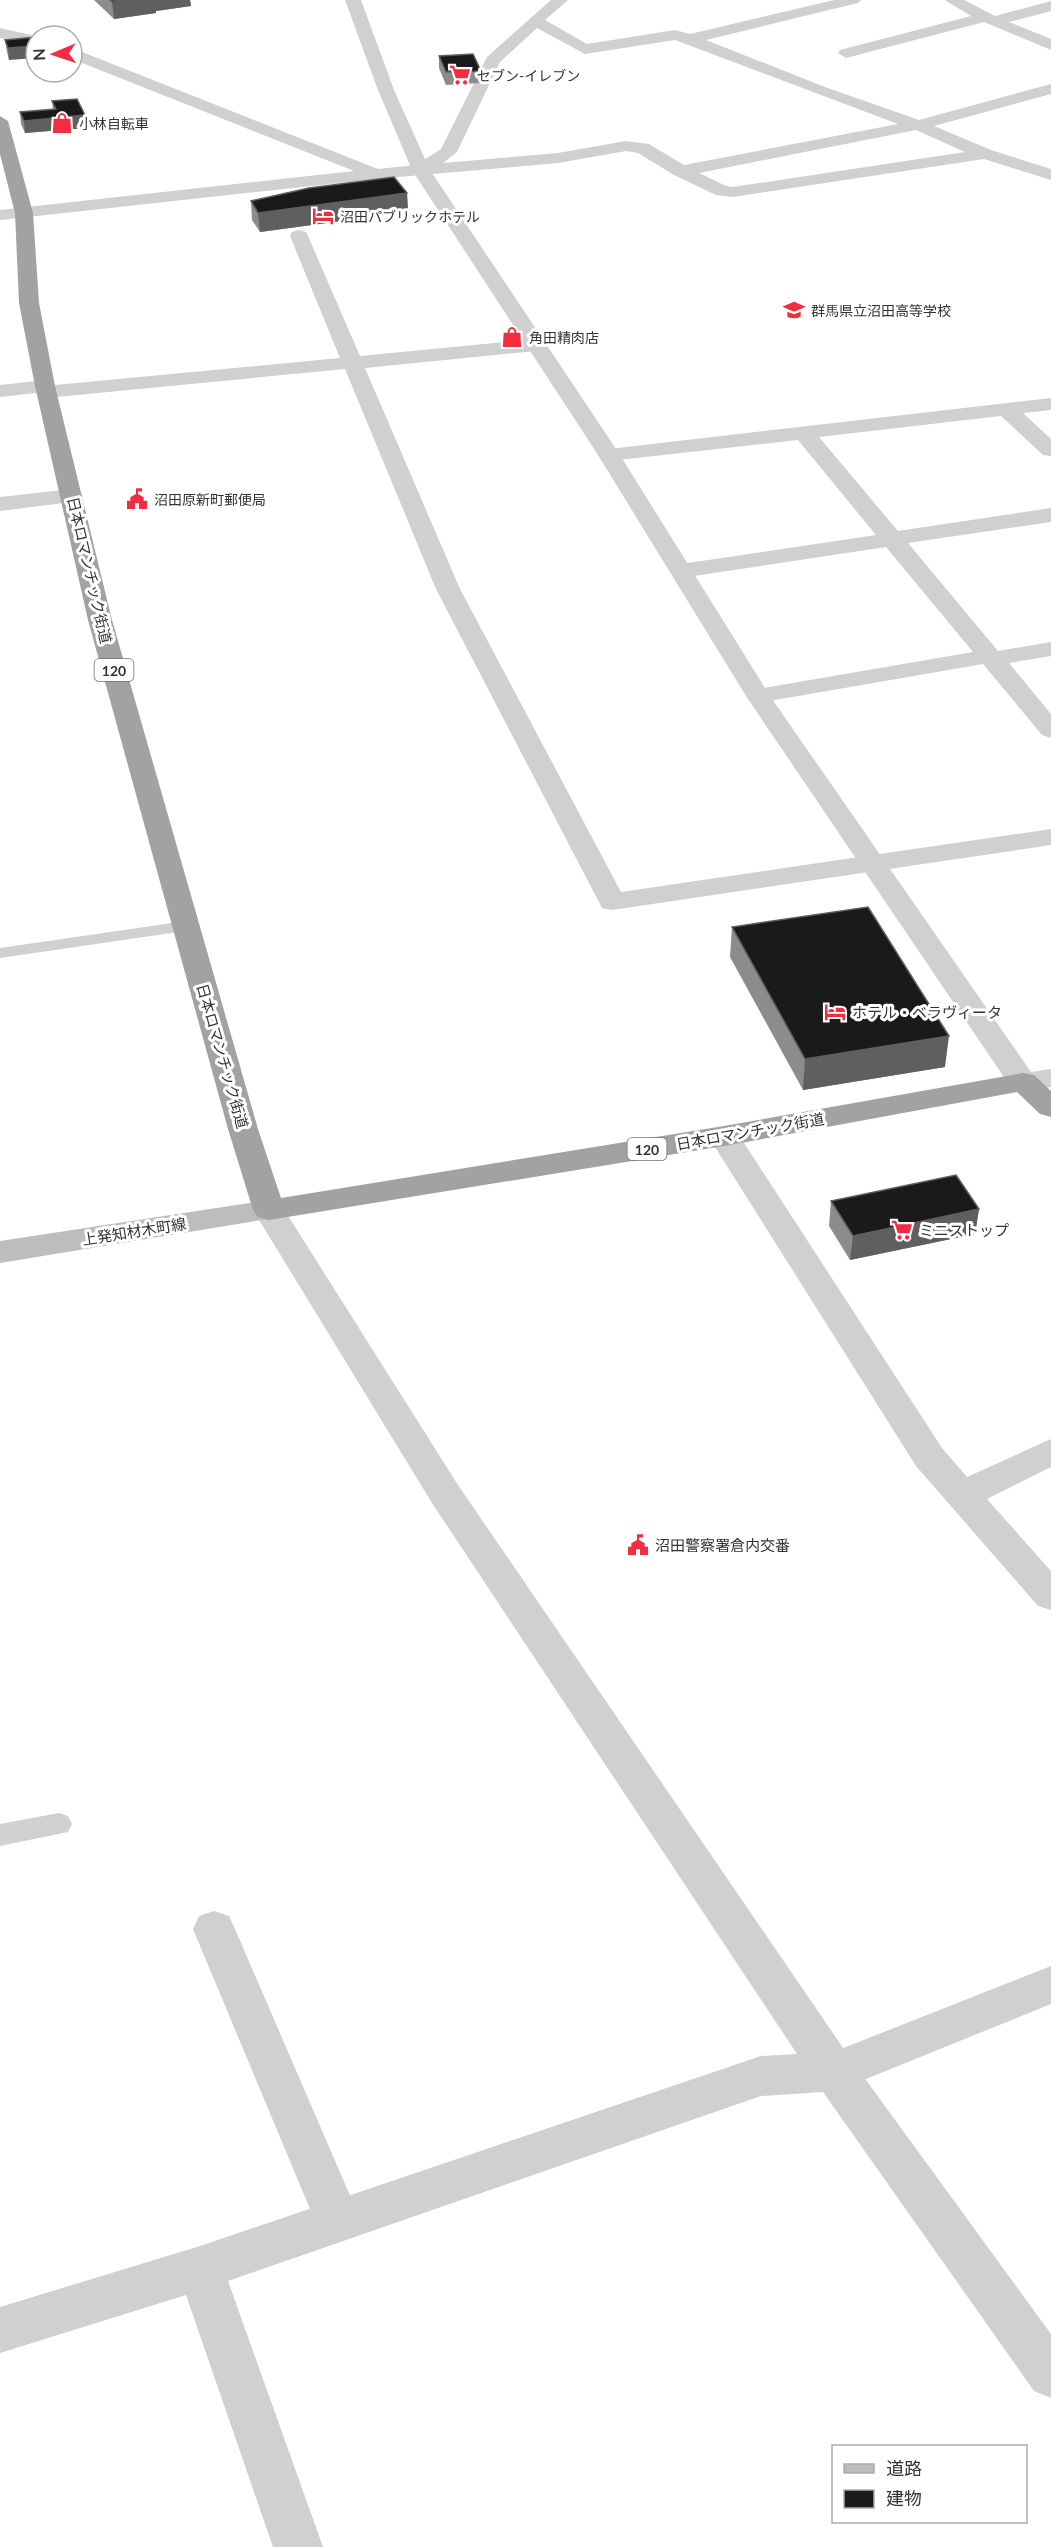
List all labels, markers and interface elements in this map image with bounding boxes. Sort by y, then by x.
north arrow [24,24,84,84]
text: N [29,48,48,61]
supermarket icon: セブン-イレブン [448,63,472,87]
place label: セブン-イレブン [477,67,580,84]
shop icon: 小林自転車 [50,111,74,135]
place label: 小林自転車 [79,115,149,132]
hotel icon: 沼田パブリックホテル [311,204,335,228]
place label: 沼田パブリックホテル [340,208,480,225]
school or university icon: 群馬県立沼田高等学校 [782,298,806,322]
place label: 群馬県立沼田高等学校 [811,302,951,319]
shop icon: 角田精肉店 [500,325,524,349]
place label: 角田精肉店 [529,329,599,346]
public building icon: 沼田原新町郵便局 [125,487,149,511]
place label: 沼田原新町郵便局 [154,491,266,508]
street label: 日本ロマンチック街道 [64,495,116,645]
road number: 120 [94,659,134,681]
street label: 日本ロマンチック街道 [194,981,252,1131]
hotel icon: ホテル・ベラヴィータ [823,1000,847,1024]
place label: ホテル・ベラヴィータ [852,1003,1002,1021]
street label: 日本ロマンチック街道 [675,1109,825,1153]
road number: 120 [628,1138,666,1160]
street label: 上発知材木町線 [81,1214,187,1248]
supermarket icon: ミニストップ [890,1218,914,1242]
place label: ミニストップ [919,1221,1009,1239]
public building icon: 沼田警察署倉内交番 [626,1533,650,1557]
place label: 沼田警察署倉内交番 [655,1536,790,1554]
legend [832,2445,1027,2523]
text: 道路 [886,2457,922,2479]
text: 建物 [886,2487,922,2509]

